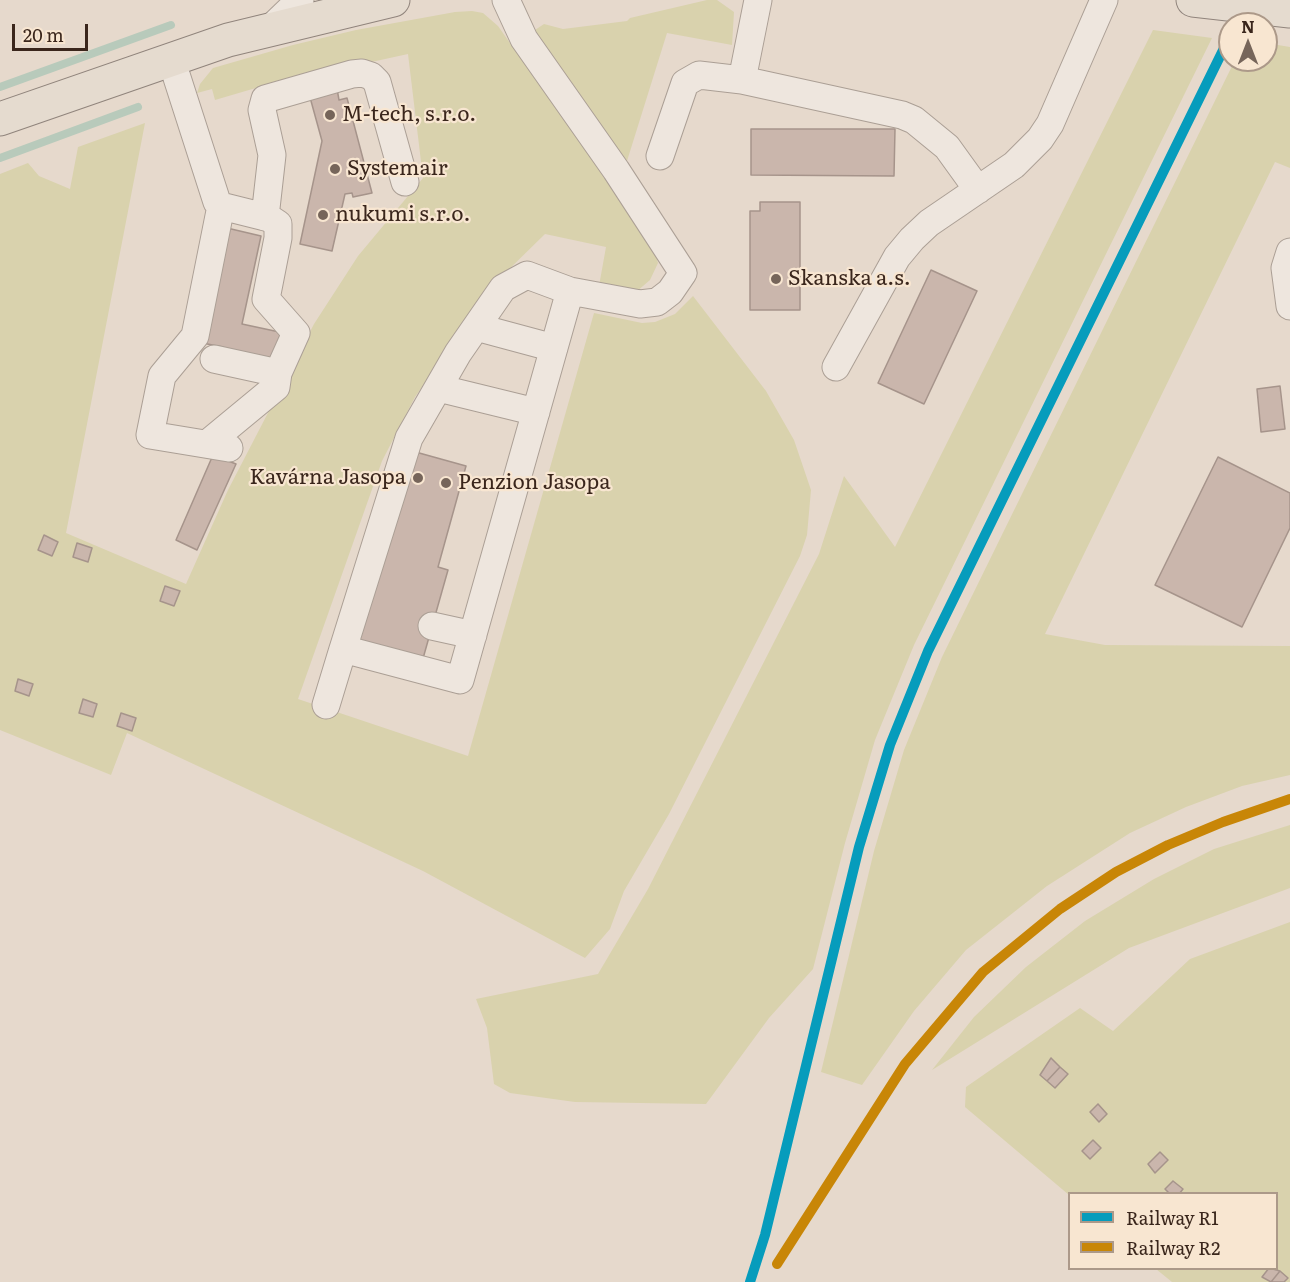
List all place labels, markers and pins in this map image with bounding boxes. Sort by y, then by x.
place label: M-tech, s.r.o. [342,102,476,128]
marker: M-tech, s.r.o. [323,108,337,122]
place label: Systemair [347,156,448,182]
marker: Systemair [328,162,342,176]
place label: nukumi s.r.o. [335,202,470,228]
marker: nukumi s.r.o. [316,208,330,222]
place label: Skanska a.s. [788,266,911,292]
marker: Skanska a.s. [769,272,783,286]
place label: Kavárna Jasopa [250,465,406,491]
place label: Penzion Jasopa [458,470,610,496]
marker: Kavárna Jasopa [411,471,425,485]
marker: Penzion Jasopa [439,476,453,490]

